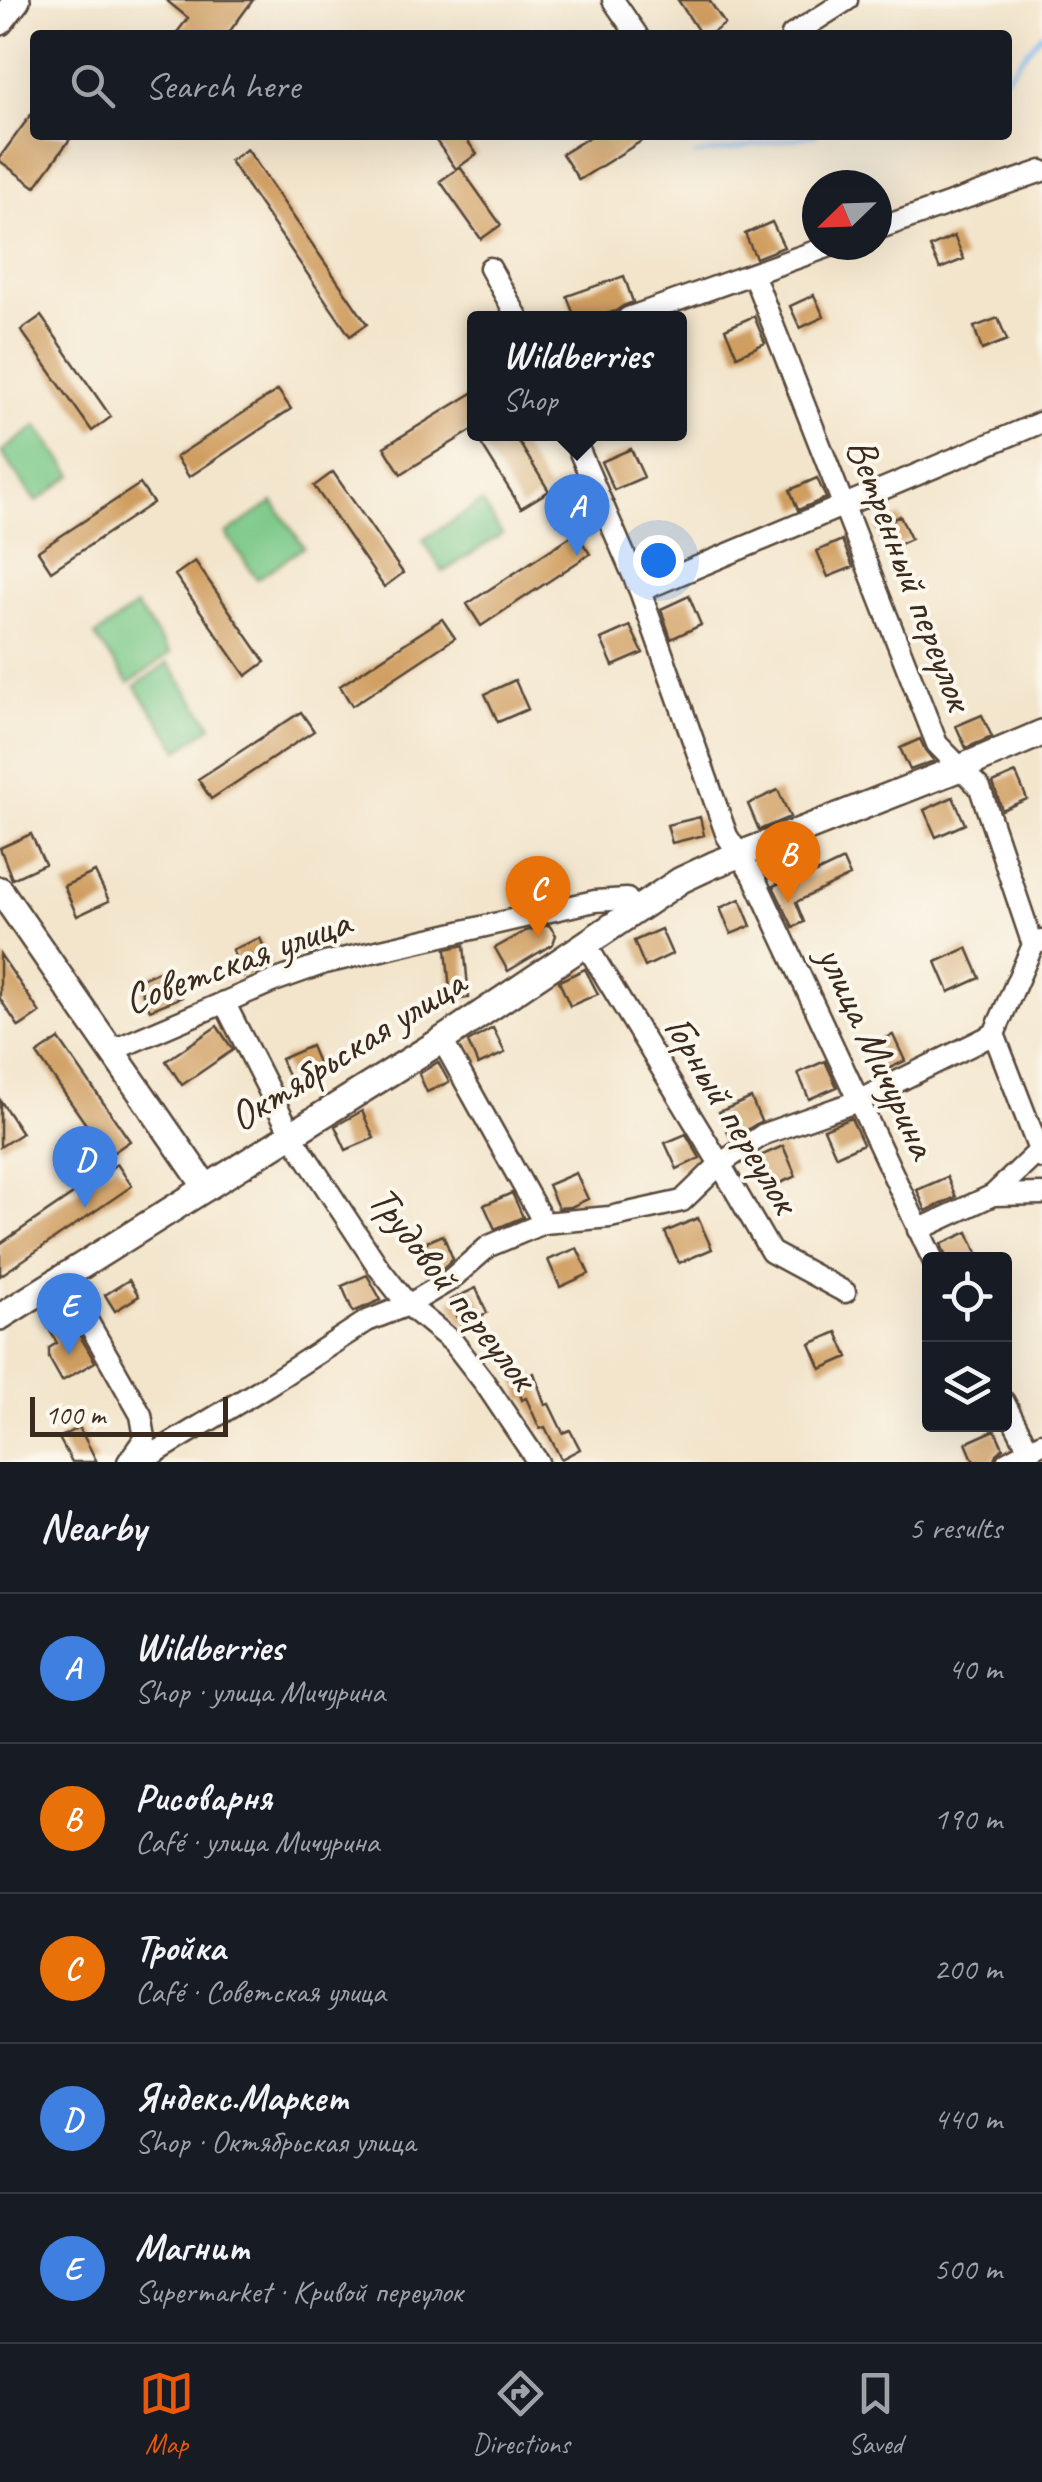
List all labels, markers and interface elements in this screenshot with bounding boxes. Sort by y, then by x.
search box [30,30,1012,140]
icon: search [65,58,120,113]
text: Search here [145,62,300,109]
north arrow [802,170,892,260]
popup [467,311,687,441]
text: Wildberries [503,332,651,379]
text: Shop [503,379,557,420]
street label: Ветренный переулок [834,430,987,721]
pin: A [544,474,610,556]
your location [633,535,684,586]
pin: B [756,820,820,903]
pin: C [506,856,570,938]
street label: Советская улица [117,895,360,1026]
street label: улица Мичурина [803,935,950,1169]
street label: Октябрьская улица [219,954,478,1144]
street label: Горный переулок [652,1005,814,1226]
pin: D [52,1126,118,1208]
street label: Трудовой переулок [357,1175,551,1404]
map controls [922,1252,1012,1432]
button: locate [922,1252,1012,1342]
pin: E [36,1272,102,1355]
button: layers [922,1342,1012,1432]
scale bar [30,1392,228,1436]
text: 100 m [45,1397,105,1432]
text: Nearby [40,1501,146,1554]
text: 5 results [908,1507,1002,1548]
text: Wildberries [135,1624,283,1671]
text: A [64,1648,81,1689]
text: 40 m [948,1648,1002,1689]
text: Shop · улица Мичурина [135,1671,385,1712]
text: Рисоварня [135,1774,272,1821]
text: B [64,1798,81,1839]
text: 190 m [933,1798,1002,1839]
text: Café · улица Мичурина [135,1821,379,1862]
text: Тройка [135,1924,225,1971]
text: C [65,1948,80,1989]
text: 200 m [933,1948,1002,1989]
text: Café · Советская улица [135,1971,386,2012]
text: Яндекс.Маркет [135,2074,349,2121]
text: D [63,2098,82,2139]
text: 440 m [933,2098,1002,2139]
text: Shop · Октябрьская улица [135,2121,415,2162]
text: Магнит [135,2224,250,2271]
text: E [64,2248,81,2289]
text: 500 m [933,2248,1002,2289]
text: Supermarket · Кривой переулок [135,2271,463,2312]
tab: Map [139,2366,194,2461]
tab: Directions [472,2366,570,2461]
tab: Saved [848,2366,903,2461]

